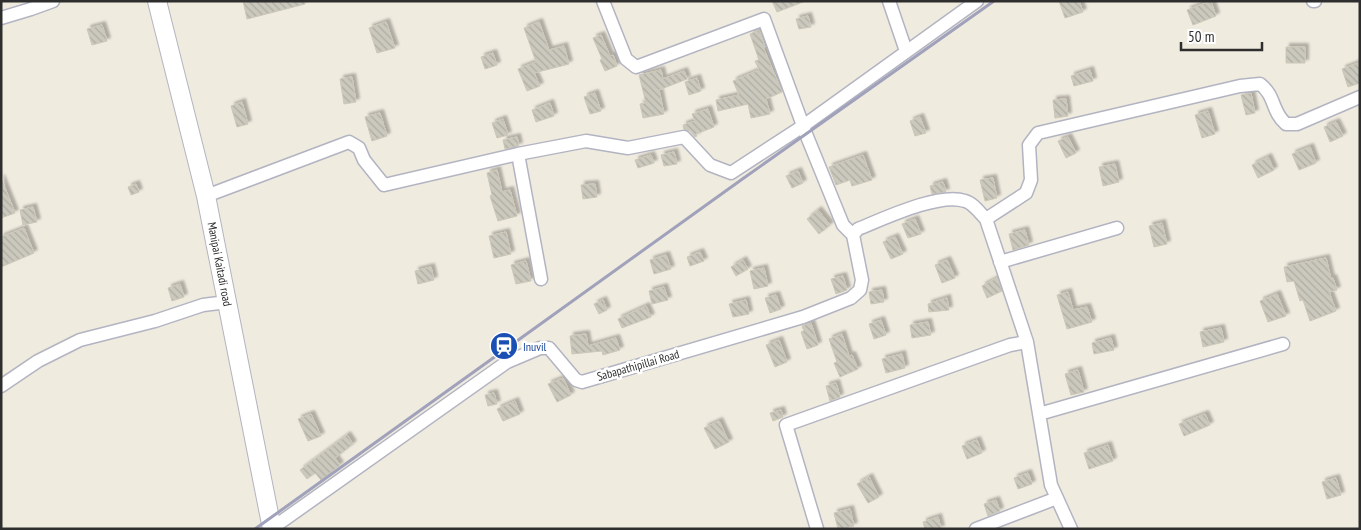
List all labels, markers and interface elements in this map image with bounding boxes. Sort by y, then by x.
scale bar [1181,20,1262,52]
text: 50 m [1188,27,1214,46]
street label: Manipai Kaitadi road [204,221,236,307]
station icon: Inuvil [489,331,519,361]
place label: Inuvil [523,339,547,354]
street label: Sabapathipillai Road [595,346,681,384]

